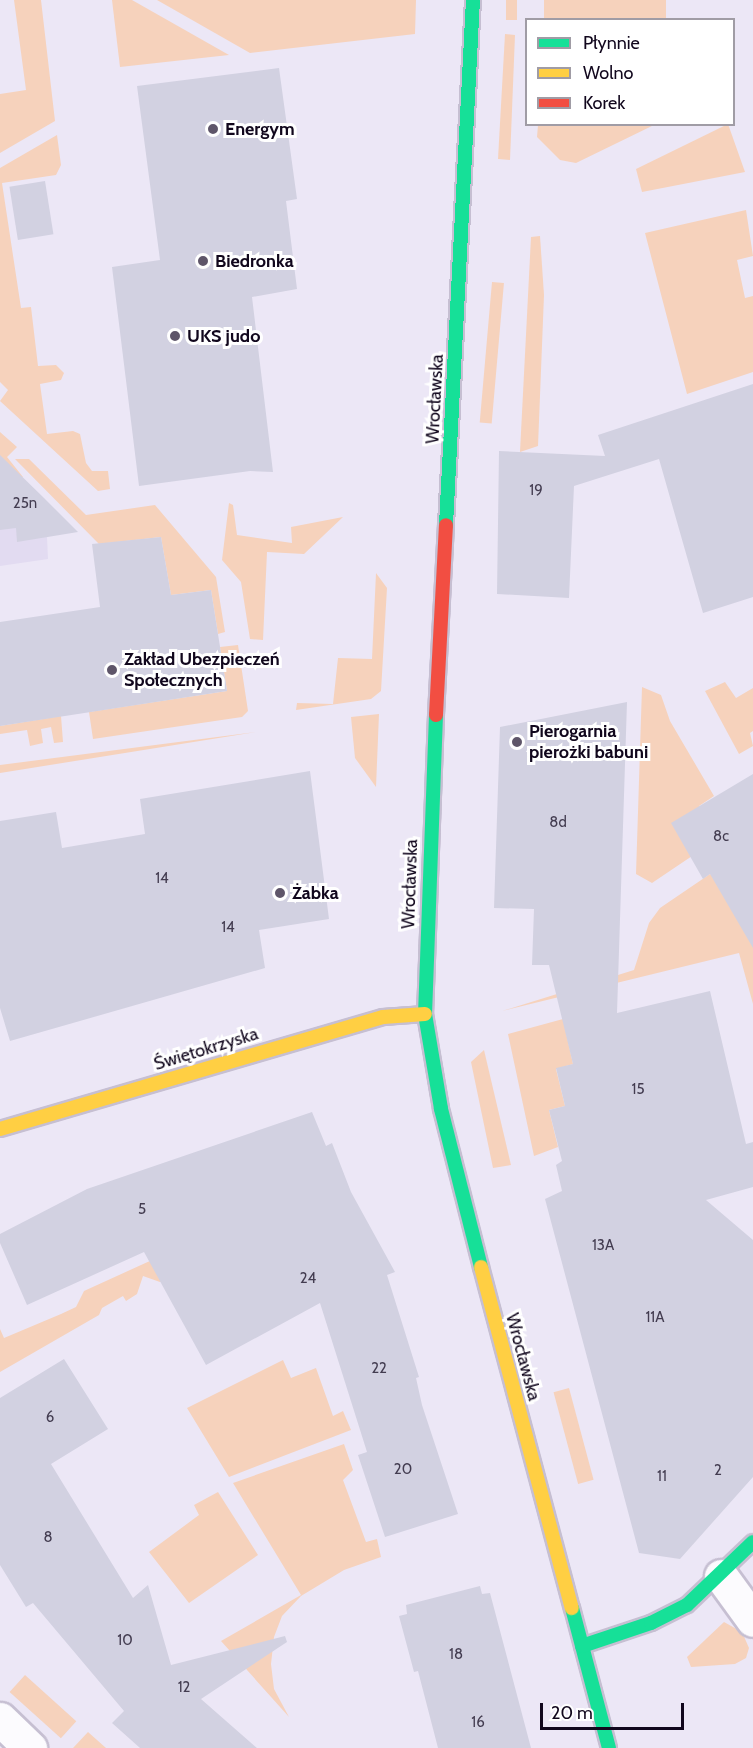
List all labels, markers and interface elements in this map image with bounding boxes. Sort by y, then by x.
legend [525,18,735,126]
text: Płynnie [583,32,640,54]
text: Wolno [583,62,633,84]
text: Korek [583,92,625,114]
place label: Energym [225,118,295,140]
marker: Energym [206,122,220,136]
place label: Biedronka [215,250,294,272]
marker: Biedronka [196,254,210,268]
place label: UKS judo [187,325,260,347]
marker: UKS judo [168,329,182,343]
street label: Wrocławska [422,354,448,444]
house number: 19 [529,482,543,500]
house number: 25n [13,495,37,513]
place label: Zakład Ubezpieczeń Społecznych [124,649,280,692]
marker: Zakład Ubezpieczeń Społecznych [105,663,119,677]
place label: Pierogarnia pierożki babuni [529,721,648,764]
marker: Pierogarnia pierożki babuni [510,735,524,749]
house number: 8d [549,814,567,832]
house number: 8c [713,828,729,846]
street label: Wrocławska [398,839,422,929]
house number: 14 [155,870,169,888]
place label: Żabka [292,882,339,904]
marker: Żabka [273,886,287,900]
house number: 14 [221,919,235,937]
street label: Świętokrzyska [151,1023,261,1075]
house number: 15 [631,1081,645,1099]
house number: 5 [138,1201,146,1219]
house number: 13A [592,1237,614,1255]
house number: 24 [300,1270,316,1288]
house number: 11A [645,1309,665,1327]
street label: Wrocławska [501,1311,545,1403]
house number: 22 [371,1360,387,1378]
house number: 6 [46,1409,54,1427]
house number: 20 [394,1461,412,1479]
house number: 2 [714,1462,722,1480]
house number: 11 [657,1468,667,1486]
house number: 8 [43,1529,53,1547]
house number: 10 [117,1632,133,1650]
house number: 18 [449,1646,463,1664]
house number: 12 [178,1679,190,1697]
scale bar [543,1691,687,1729]
text: 20 m [551,1702,593,1724]
house number: 16 [471,1714,485,1732]

